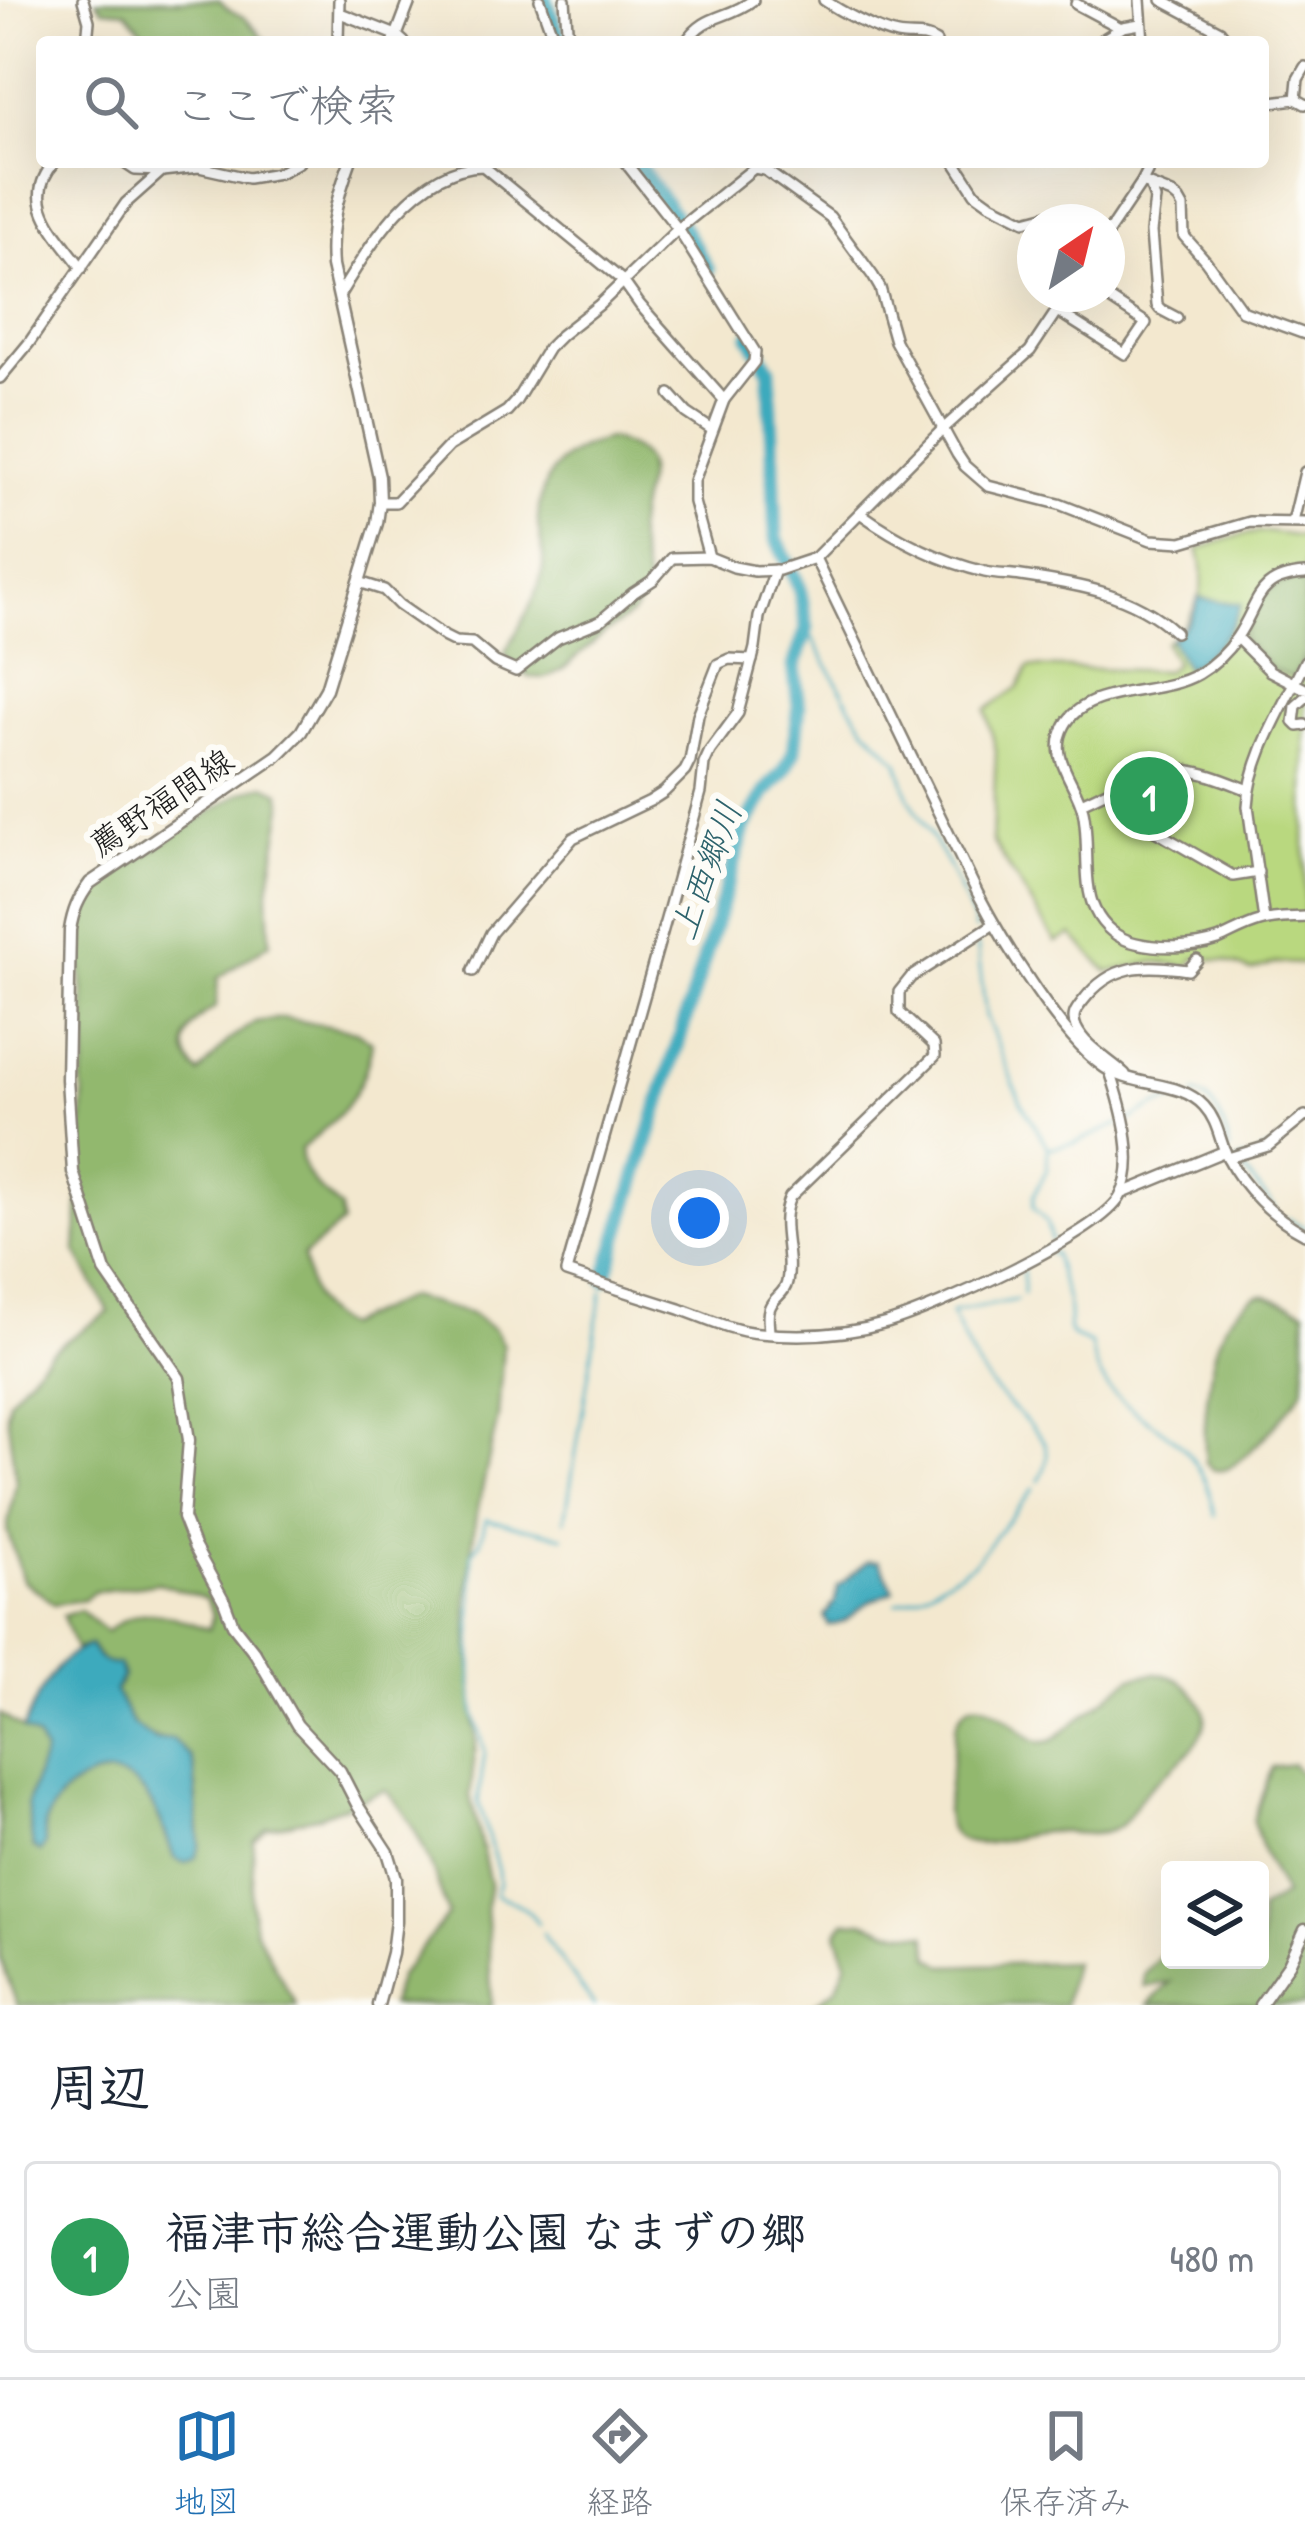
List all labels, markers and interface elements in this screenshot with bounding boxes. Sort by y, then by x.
search box [36,36,1269,168]
icon: search [78,69,144,135]
text: ここで検索 [174,74,399,135]
north arrow [1017,204,1125,312]
street label: 薦野福間線 [80,738,242,866]
pin: 1 [1110,751,1188,841]
water label: 上西郷川 [657,794,753,946]
your location [669,1188,729,1248]
map controls [1161,1861,1269,1969]
button: layers [1161,1861,1269,1969]
text: 周辺 [48,2052,150,2121]
text: 福津市総合運動公園 なまずの郷 [165,2201,805,2262]
text: 1 [83,2231,97,2284]
text: 480 m [1170,2231,1254,2284]
text: 公園 [165,2266,243,2319]
tab: 地図 [174,2403,240,2523]
tab: 経路 [587,2403,653,2523]
tab: 保存済み [1000,2403,1132,2523]

